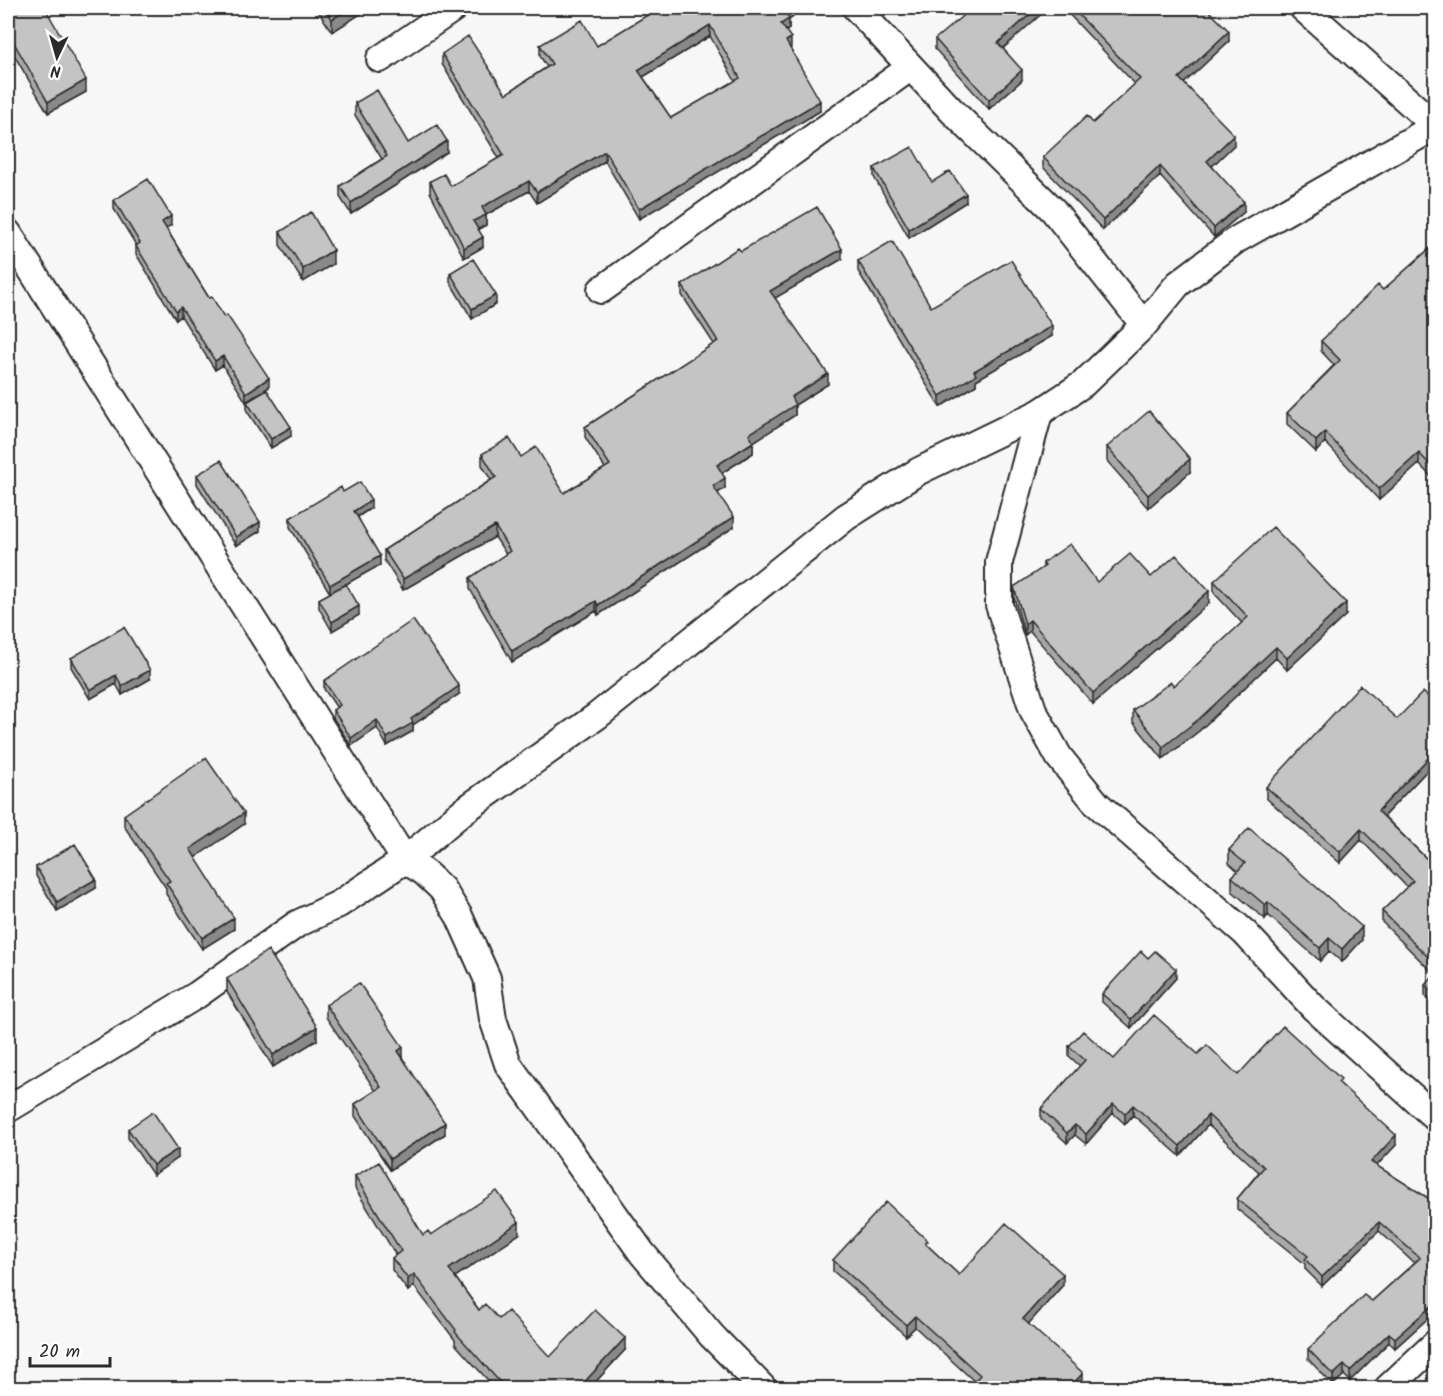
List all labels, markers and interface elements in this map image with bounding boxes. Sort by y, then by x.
north arrow [27,27,87,87]
text: N [50,58,62,83]
scale bar [30,1330,110,1368]
text: 20 m [39,1338,80,1367]

